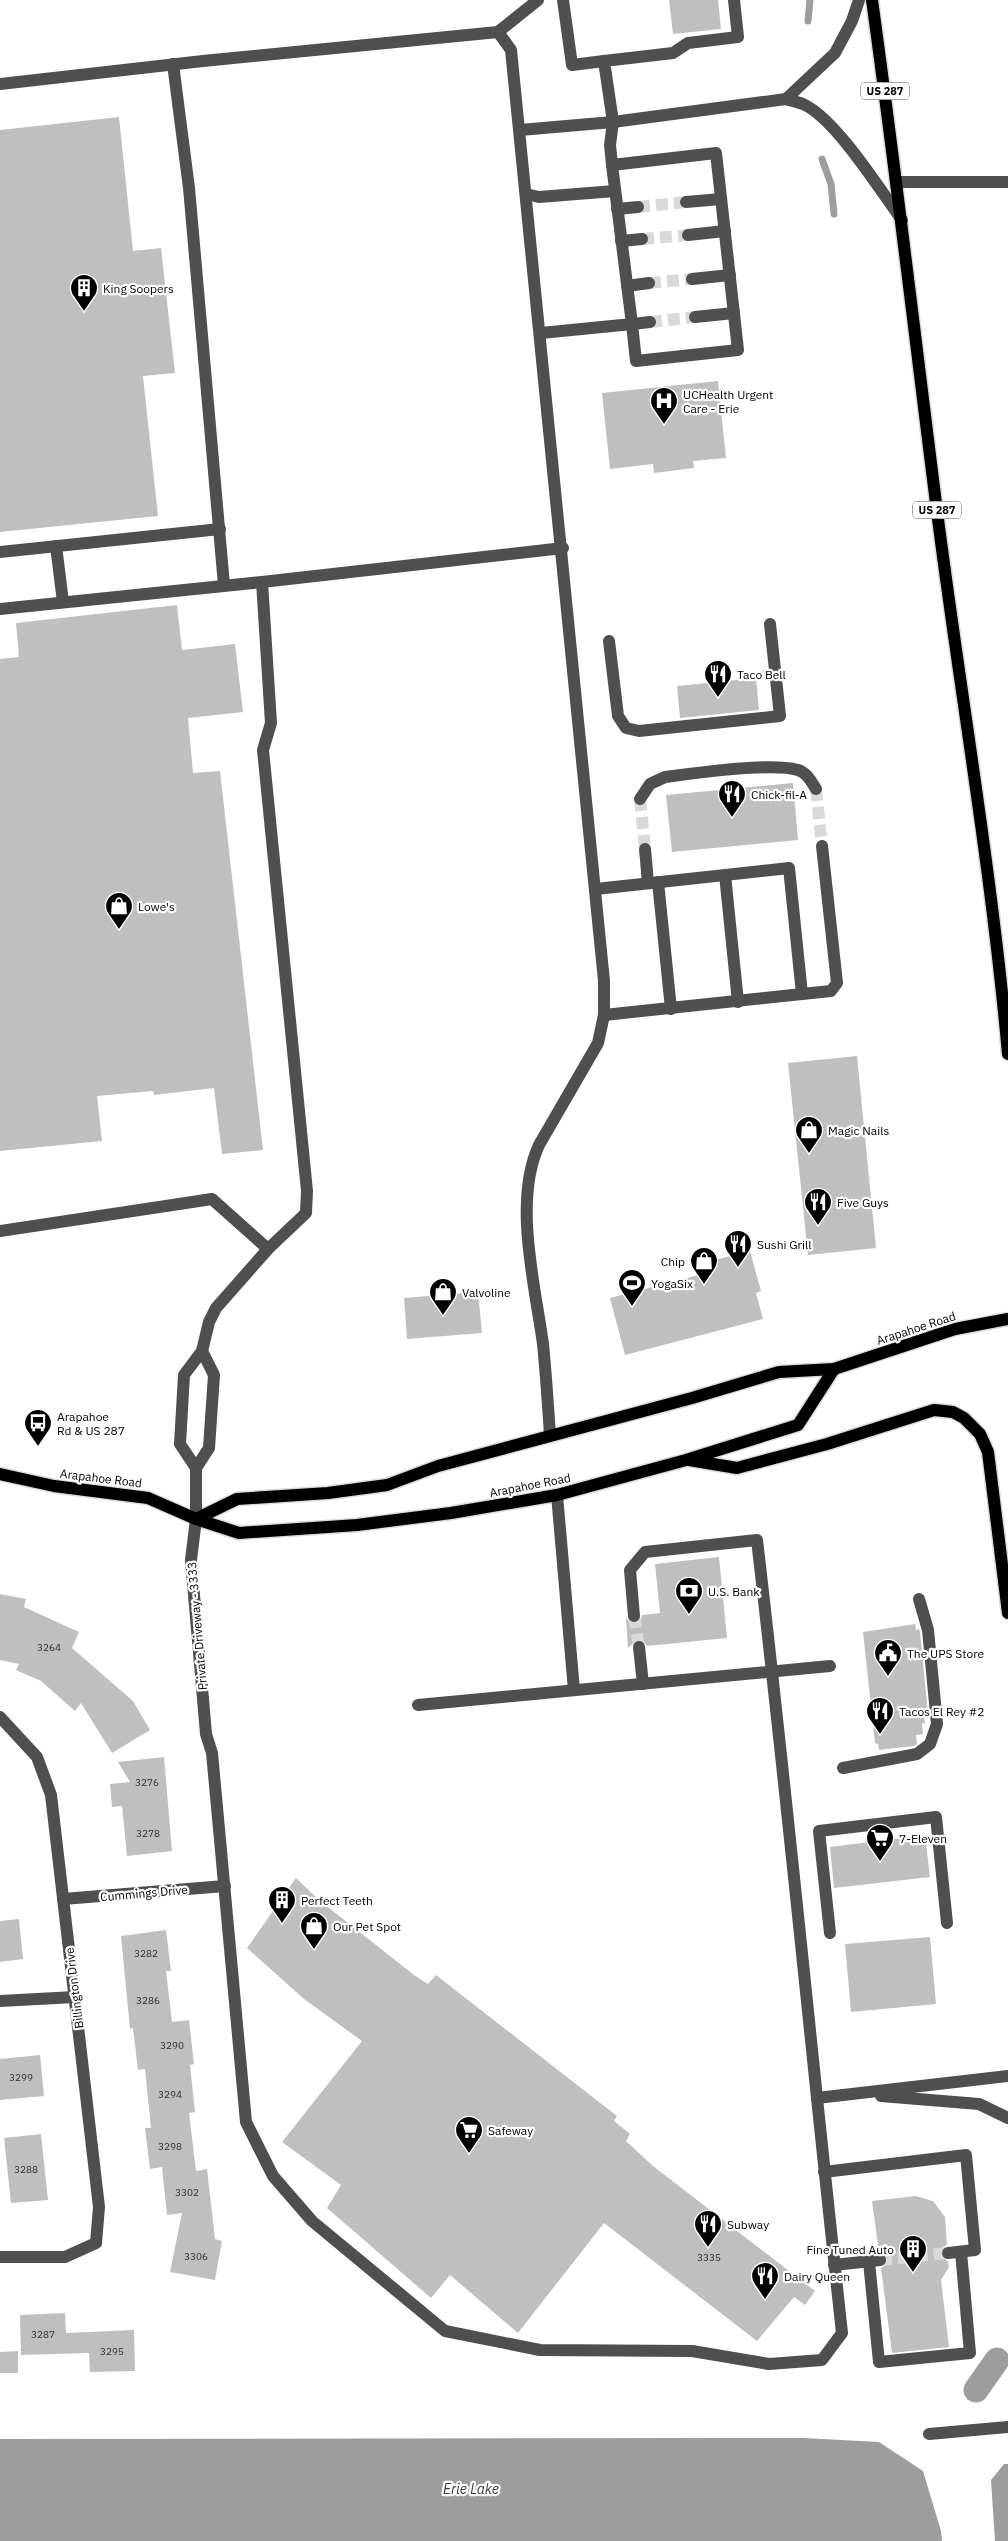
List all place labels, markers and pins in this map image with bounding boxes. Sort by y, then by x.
building icon: King Soopers [69,273,99,312]
place label: King Soopers [103,281,174,296]
hospital icon: UCHealth Urgent Care - Erie [649,386,679,425]
place label: UCHealth Urgent Care - Erie [683,387,773,416]
restaurant icon: Taco Bell [703,659,733,698]
place label: Taco Bell [737,667,786,682]
restaurant icon: Chick-fil-A [717,779,747,818]
place label: Chick-fil-A [751,787,807,802]
shop icon: Lowe's [104,891,134,930]
place label: Lowe's [138,899,175,914]
shop icon: Magic Nails [794,1115,824,1154]
place label: Magic Nails [828,1123,890,1138]
restaurant icon: Five Guys [803,1187,833,1226]
place label: Five Guys [837,1195,889,1210]
restaurant icon: Sushi Grill [723,1229,753,1268]
place label: Sushi Grill [757,1237,812,1252]
shop icon: Chip [689,1246,719,1285]
place label: Chip [661,1254,685,1269]
sports icon: YogaSix [617,1268,647,1307]
place label: YogaSix [651,1276,693,1291]
shop icon: Valvoline [428,1277,458,1316]
place label: Valvoline [462,1285,511,1300]
bus stop icon: Arapahoe Rd & US 287 [23,1408,53,1447]
place label: Arapahoe Rd & US 287 [57,1409,125,1438]
bank icon: U.S. Bank [674,1576,704,1615]
place label: U.S. Bank [708,1584,760,1599]
public building icon: The UPS Store [873,1638,903,1677]
place label: The UPS Store [907,1646,985,1661]
restaurant icon: Tacos El Rey #2 [865,1696,895,1735]
place label: Tacos El Rey #2 [899,1704,985,1719]
supermarket icon: 7-Eleven [865,1823,895,1862]
place label: 7-Eleven [899,1831,947,1846]
building icon: Perfect Teeth [267,1885,297,1924]
place label: Perfect Teeth [301,1893,373,1908]
shop icon: Our Pet Spot [299,1911,329,1950]
place label: Our Pet Spot [333,1919,401,1934]
supermarket icon: Safeway [454,2115,484,2154]
place label: Safeway [488,2123,533,2138]
restaurant icon: Subway [693,2209,723,2248]
place label: Subway [727,2217,769,2232]
building icon: Fine Tuned Auto [898,2234,928,2273]
place label: Fine Tuned Auto [806,2242,894,2257]
restaurant icon: Dairy Queen [750,2261,780,2300]
place label: Dairy Queen [784,2269,850,2284]

